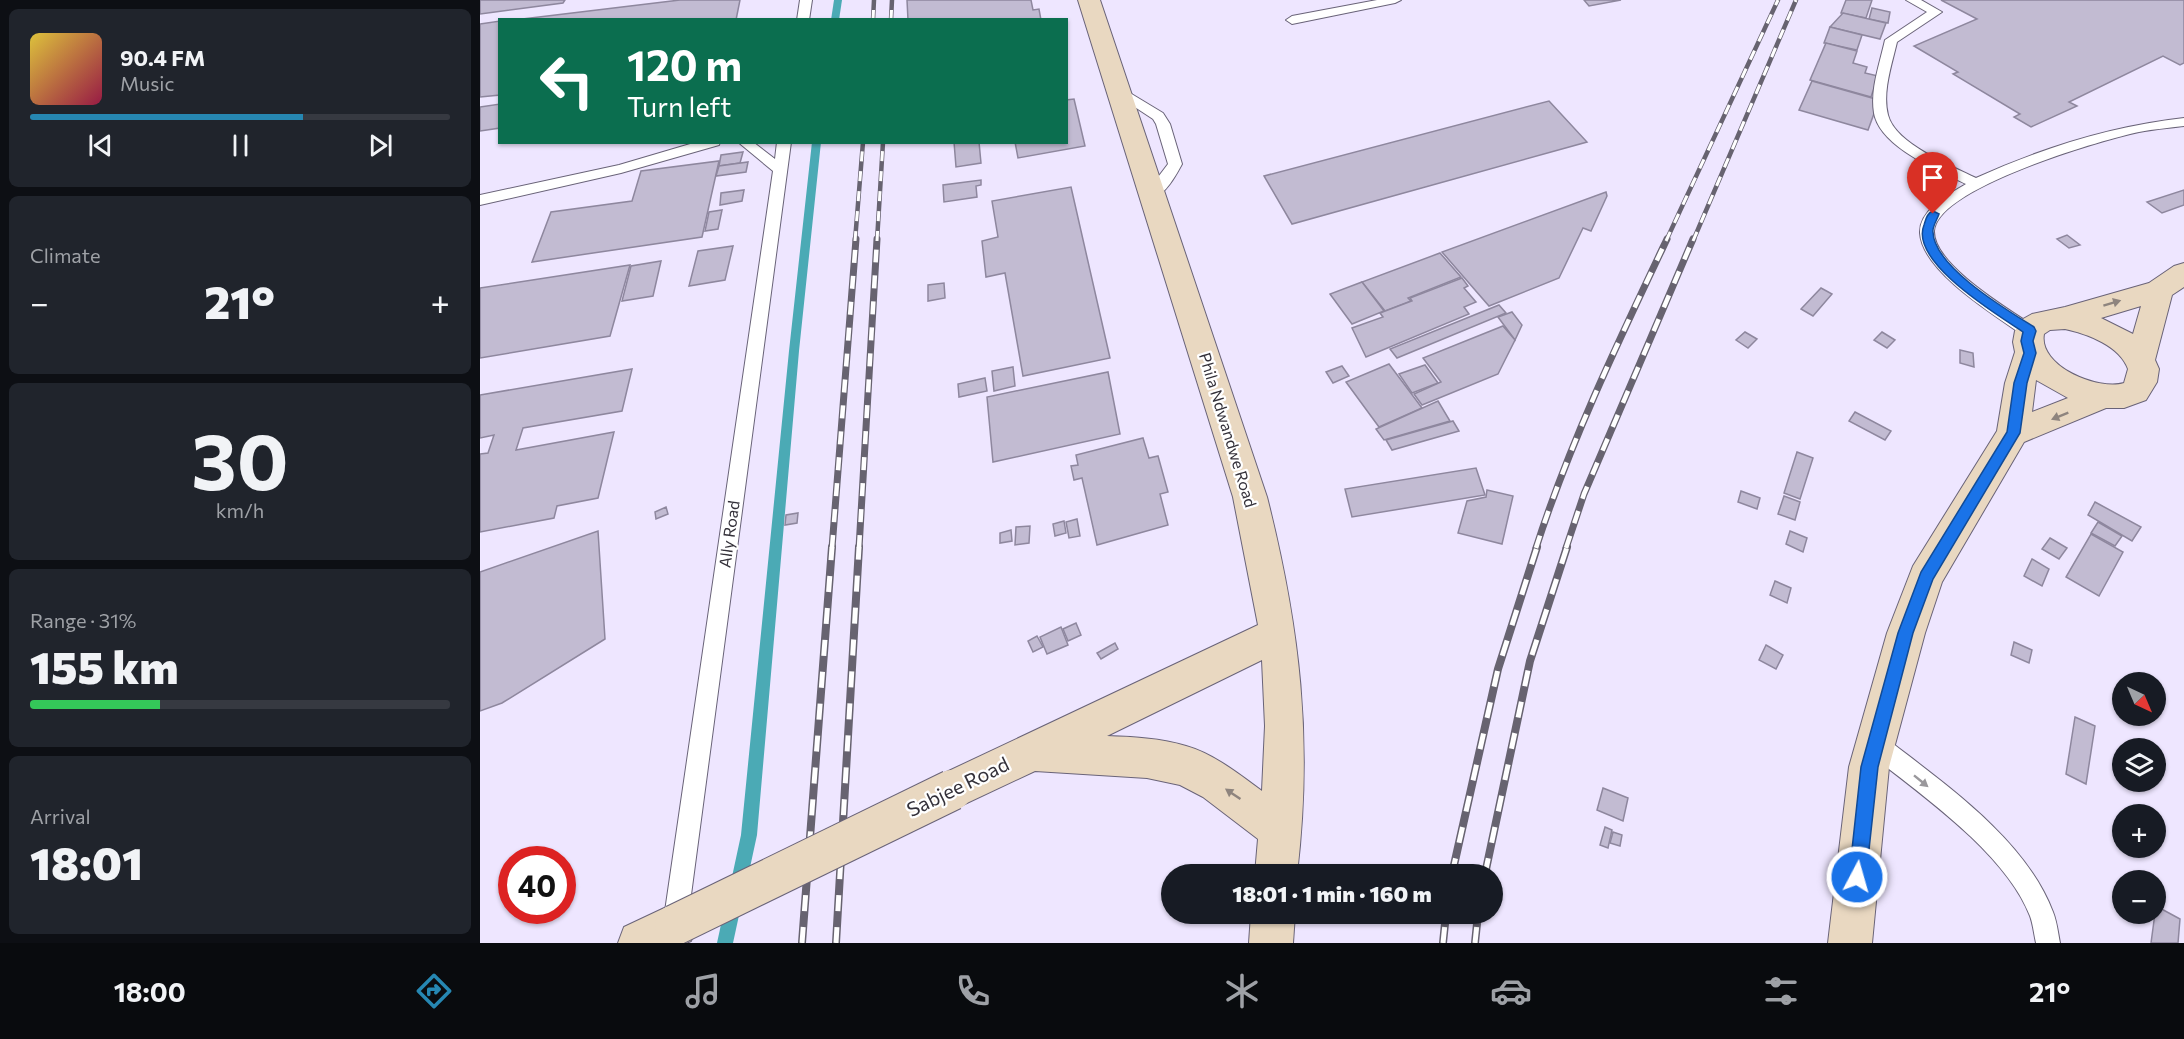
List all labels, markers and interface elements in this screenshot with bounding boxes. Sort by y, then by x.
text: 120 m [627,38,742,90]
icon: left [528,42,606,120]
text: 90.4 FM [120,44,205,71]
text: Music [120,71,174,95]
text: Turn left [627,90,731,123]
icon: previous [84,129,117,162]
icon: pause [224,129,257,162]
icon: next [364,129,397,162]
pin [1907,152,1958,214]
icon: arrive [1916,161,1949,194]
text: Climate [30,243,100,267]
text: 21° [204,273,275,328]
text: − [30,281,49,322]
text: + [431,281,450,322]
one-way arrow [2103,298,2121,307]
street label: Phila Ndwandwe Road [1196,350,1261,510]
text: 30 [191,411,289,506]
one-way arrow [2051,412,2069,421]
text: km/h [216,498,264,522]
street label: Ally Road [714,499,743,569]
text: Range · 31% [30,608,136,632]
text: 155 km [30,638,178,693]
north arrow [2112,672,2166,726]
map controls [2112,672,2166,924]
button: layers [2112,738,2166,792]
street label: Sabjee Road [903,751,1013,821]
one-way arrow [1913,774,1928,786]
one-way arrow [1225,789,1241,800]
text: Arrival [30,804,91,828]
button: + [2112,804,2166,858]
text: 18:01 [30,834,143,889]
position arrow [1825,845,1889,909]
speed limit sign: 40 [498,846,576,924]
button: − [2112,870,2166,924]
text: 18:01 · 1 min · 160 m [1232,880,1432,907]
icon: directions [413,970,455,1012]
icon: music [682,970,724,1012]
icon: phone [952,970,994,1012]
icon: climate [1221,970,1263,1012]
icon: car [1490,970,1532,1012]
icon: filters [1760,970,1802,1012]
text: 18:00 [114,975,186,1008]
text: 21° [2029,975,2070,1008]

